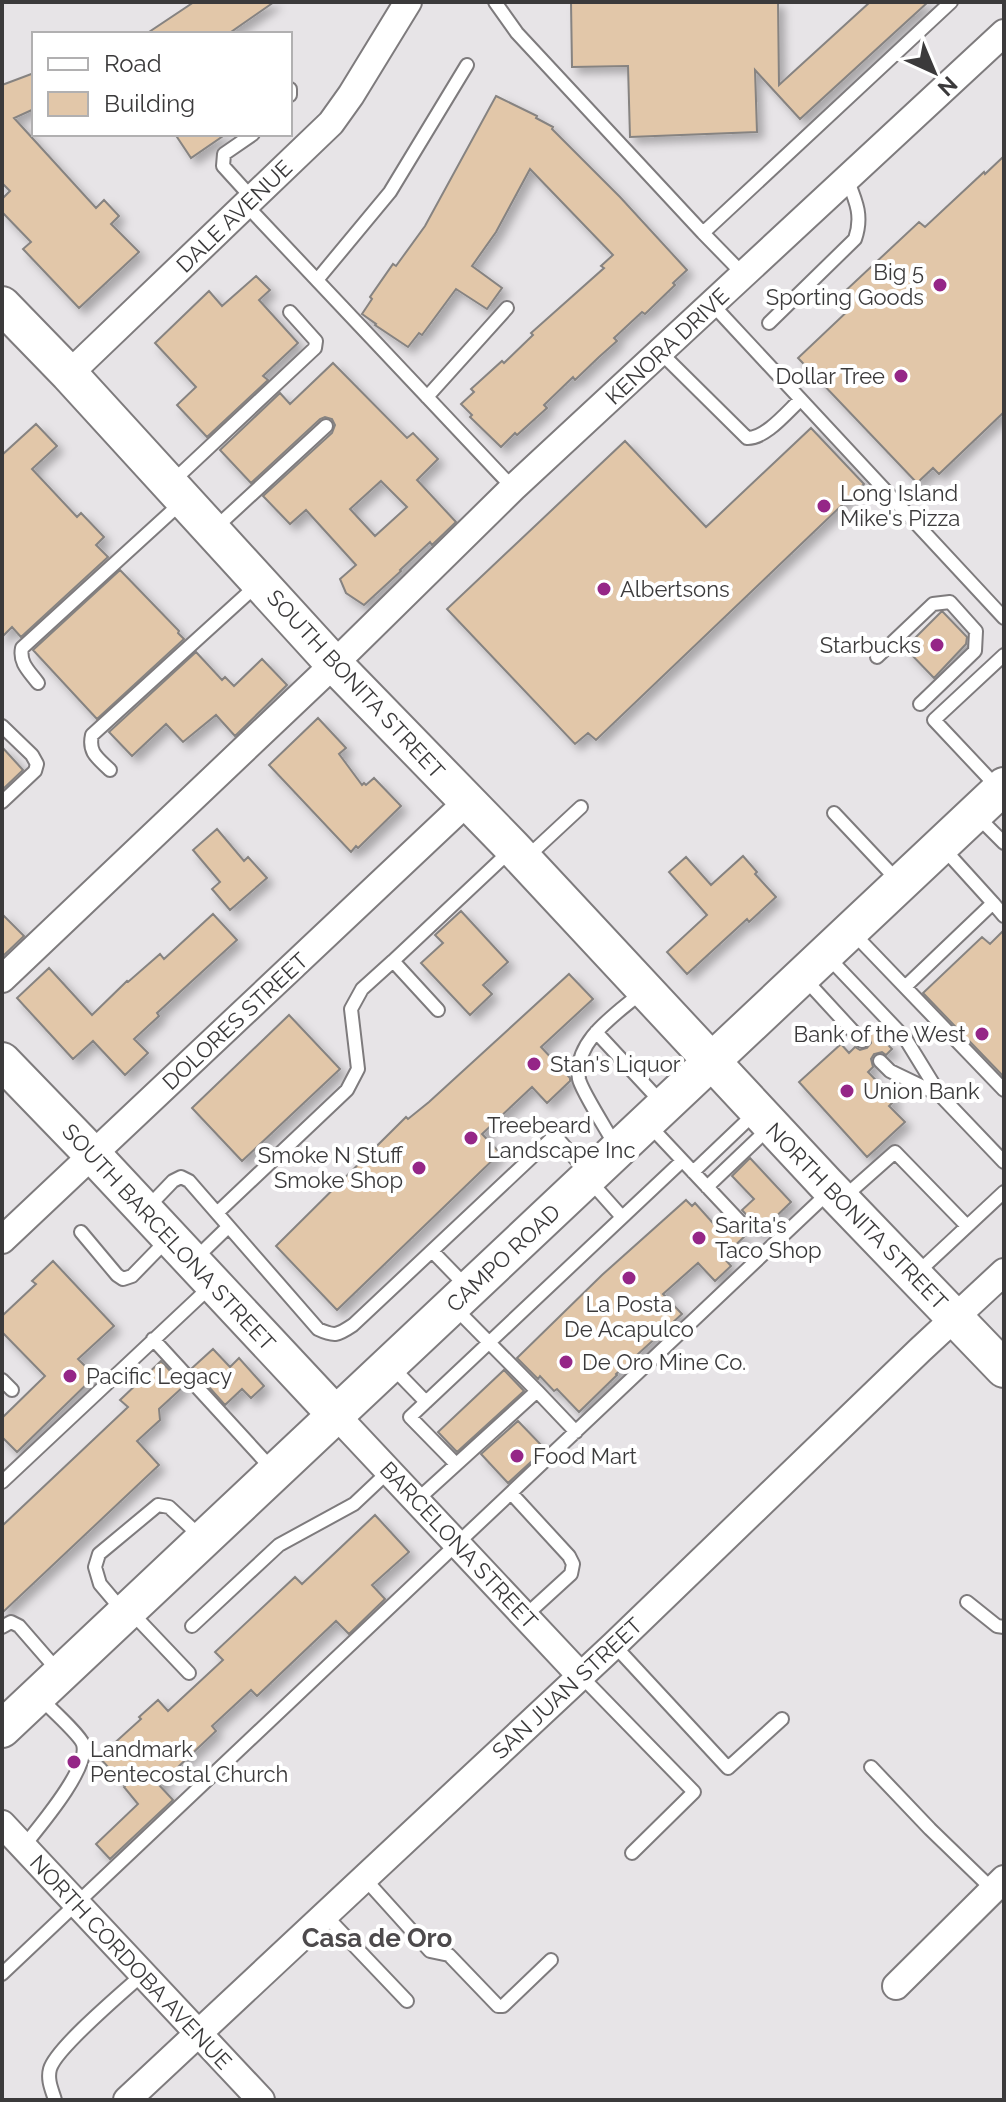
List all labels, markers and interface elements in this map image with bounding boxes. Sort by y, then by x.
legend [32,32,292,136]
north arrow [894,32,974,112]
text: Road [104,49,162,78]
text: N [933,71,963,102]
text: Building [104,89,195,118]
street label: DALE AVENUE [171,155,297,277]
place label: Big 5 Sporting Goods [766,259,924,310]
marker: Big 5 Sporting Goods [931,276,949,294]
street label: KENORA DRIVE [600,282,734,410]
place label: Dollar Tree [775,363,885,389]
marker: Dollar Tree [892,367,910,385]
place label: Long Island Mike's Pizza [840,480,960,531]
marker: Long Island Mike's Pizza [815,497,833,515]
place label: Albertsons [620,576,730,602]
marker: Albertsons [595,580,613,598]
street label: SOUTH BONITA STREET [262,584,451,784]
place label: Starbucks [820,632,921,658]
marker: Starbucks [928,636,946,654]
street label: DOLORES STREET [157,947,313,1095]
place label: Bank of the West [794,1021,967,1047]
marker: Bank of the West [973,1025,991,1043]
place label: Stan's Liquor [550,1051,681,1077]
marker: Stan's Liquor [525,1055,543,1073]
place label: Union Bank [863,1078,980,1104]
marker: Union Bank [838,1082,856,1100]
place label: Treebeard Landscape Inc [487,1112,635,1163]
street label: NORTH BONITA STREET [761,1117,953,1315]
street label: SOUTH BARCELONA STREET [57,1118,281,1356]
marker: Treebeard Landscape Inc [462,1129,480,1147]
place label: Smoke N Stuff Smoke Shop [258,1142,404,1193]
marker: Smoke N Stuff Smoke Shop [410,1159,428,1177]
street label: CAMPO ROAD [441,1199,565,1317]
place label: Sarita's Taco Shop [715,1212,822,1263]
marker: Sarita's Taco Shop [690,1229,708,1247]
marker: La Posta De Acapulco [620,1269,638,1287]
place label: La Posta De Acapulco [564,1291,694,1342]
place label: De Oro Mine Co. [582,1349,746,1375]
marker: De Oro Mine Co. [557,1353,575,1371]
place label: Pacific Legacy [86,1363,232,1389]
marker: Pacific Legacy [61,1367,79,1385]
place label: Food Mart [533,1443,638,1469]
marker: Food Mart [508,1447,526,1465]
street label: BARCELONA STREET [375,1456,544,1634]
street label: SAN JUAN STREET [487,1612,648,1764]
place label: Landmark Pentecostal Church [90,1736,288,1787]
marker: Landmark Pentecostal Church [65,1753,83,1771]
street label: NORTH CORDOBA AVENUE [25,1850,237,2074]
district label: Casa de Oro [302,1923,452,1953]

